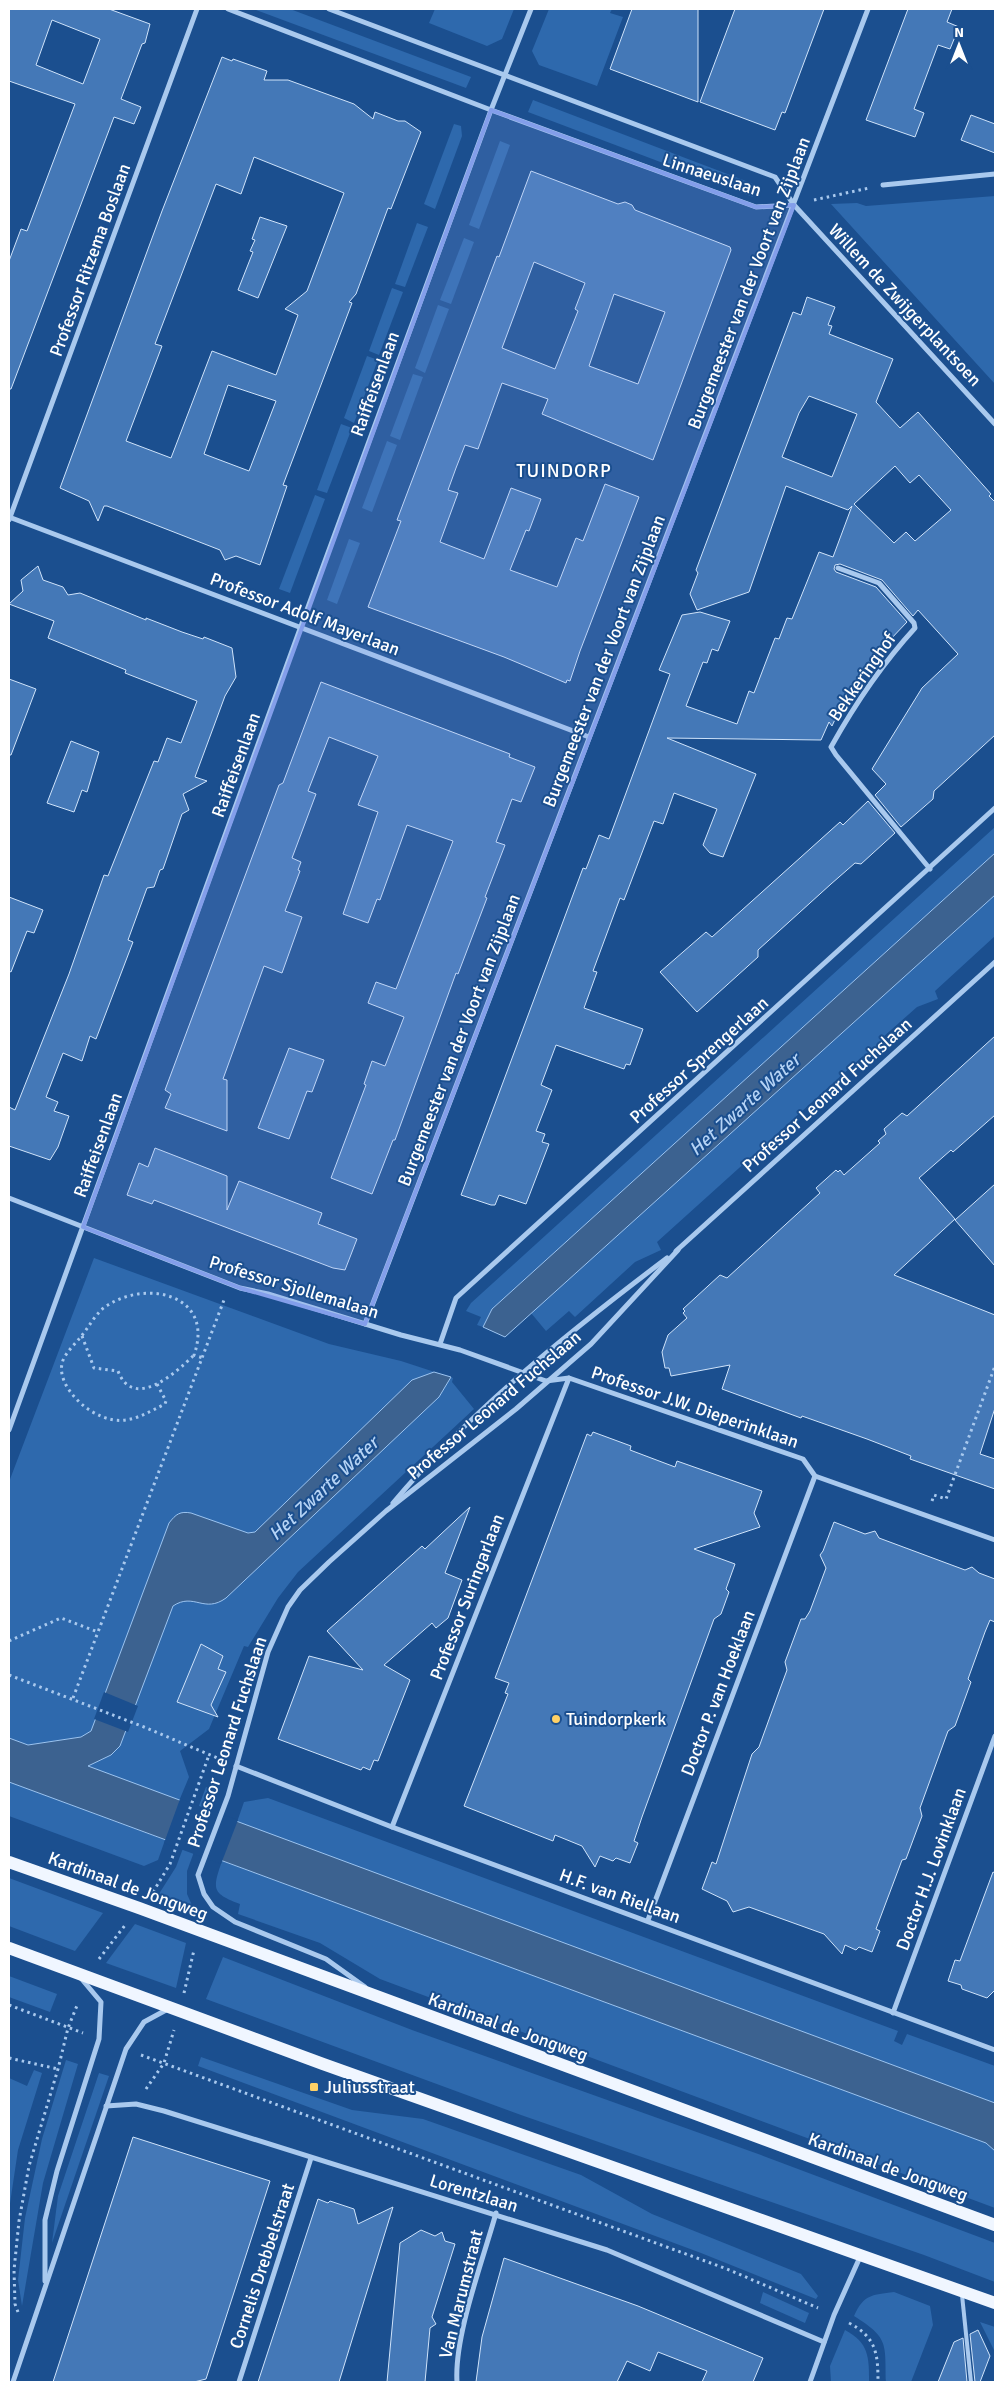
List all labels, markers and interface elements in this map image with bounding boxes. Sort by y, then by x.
north arrow [934,20,984,70]
text: N [954,24,964,41]
street label: Burgemeester van der Voort van Zijplaan [683,134,815,432]
street label: Linnaeuslaan [660,149,764,201]
street label: Professor Ritzema Boslaan [45,160,135,360]
street label: Willem de Zwijgerplantsoen [824,219,986,391]
street label: Raiffeisenlaan [346,329,404,439]
district label: TUINDORP [516,459,612,483]
street label: Burgemeester van der Voort van Zijplaan [538,512,670,810]
street label: Professor Adolf Mayerlaan [207,568,403,660]
street label: Bekkeringhof [823,628,901,725]
street label: Raiffeisenlaan [207,710,265,820]
street label: Burgemeester van der Voort van Zijplaan [393,891,525,1189]
street label: Professor Sprengerlaan [625,992,773,1128]
street label: Professor Leonard Fuchslaan [738,1013,916,1177]
water label: Het Zwarte Water [684,1046,808,1161]
street label: Raiffeisenlaan [69,1090,127,1200]
street label: Professor Sjollemalaan [206,1251,382,1323]
street label: Professor Leonard Fuchslaan [402,1326,586,1484]
street label: Professor J.W. Dieperinklaan [588,1361,802,1453]
water label: Het Zwarte Water [264,1430,386,1546]
street label: Professor Suringarlaan [425,1511,509,1683]
street label: Doctor P. van Hoeklaan [676,1607,760,1779]
street label: Professor Leonard Fuchslaan [182,1634,272,1850]
place label: Tuindorpkerk [566,1708,666,1730]
marker: Tuindorpkerk [550,1713,562,1725]
street label: Doctor H.J. Lovinklaan [891,1785,971,1953]
street label: Kardinaal de Jongweg [45,1847,211,1925]
street label: H.F. van Riellaan [556,1864,684,1928]
street label: Kardinaal de Jongweg [425,1988,591,2066]
place label: Juliusstraat [324,2076,415,2098]
marker: Juliusstraat [308,2081,320,2093]
street label: Kardinaal de Jongweg [805,2128,971,2206]
street label: Lorentzlaan [427,2169,521,2217]
street label: Cornelis Drebbelstraat [225,2180,299,2352]
street label: Van Marumstraat [434,2227,488,2361]

